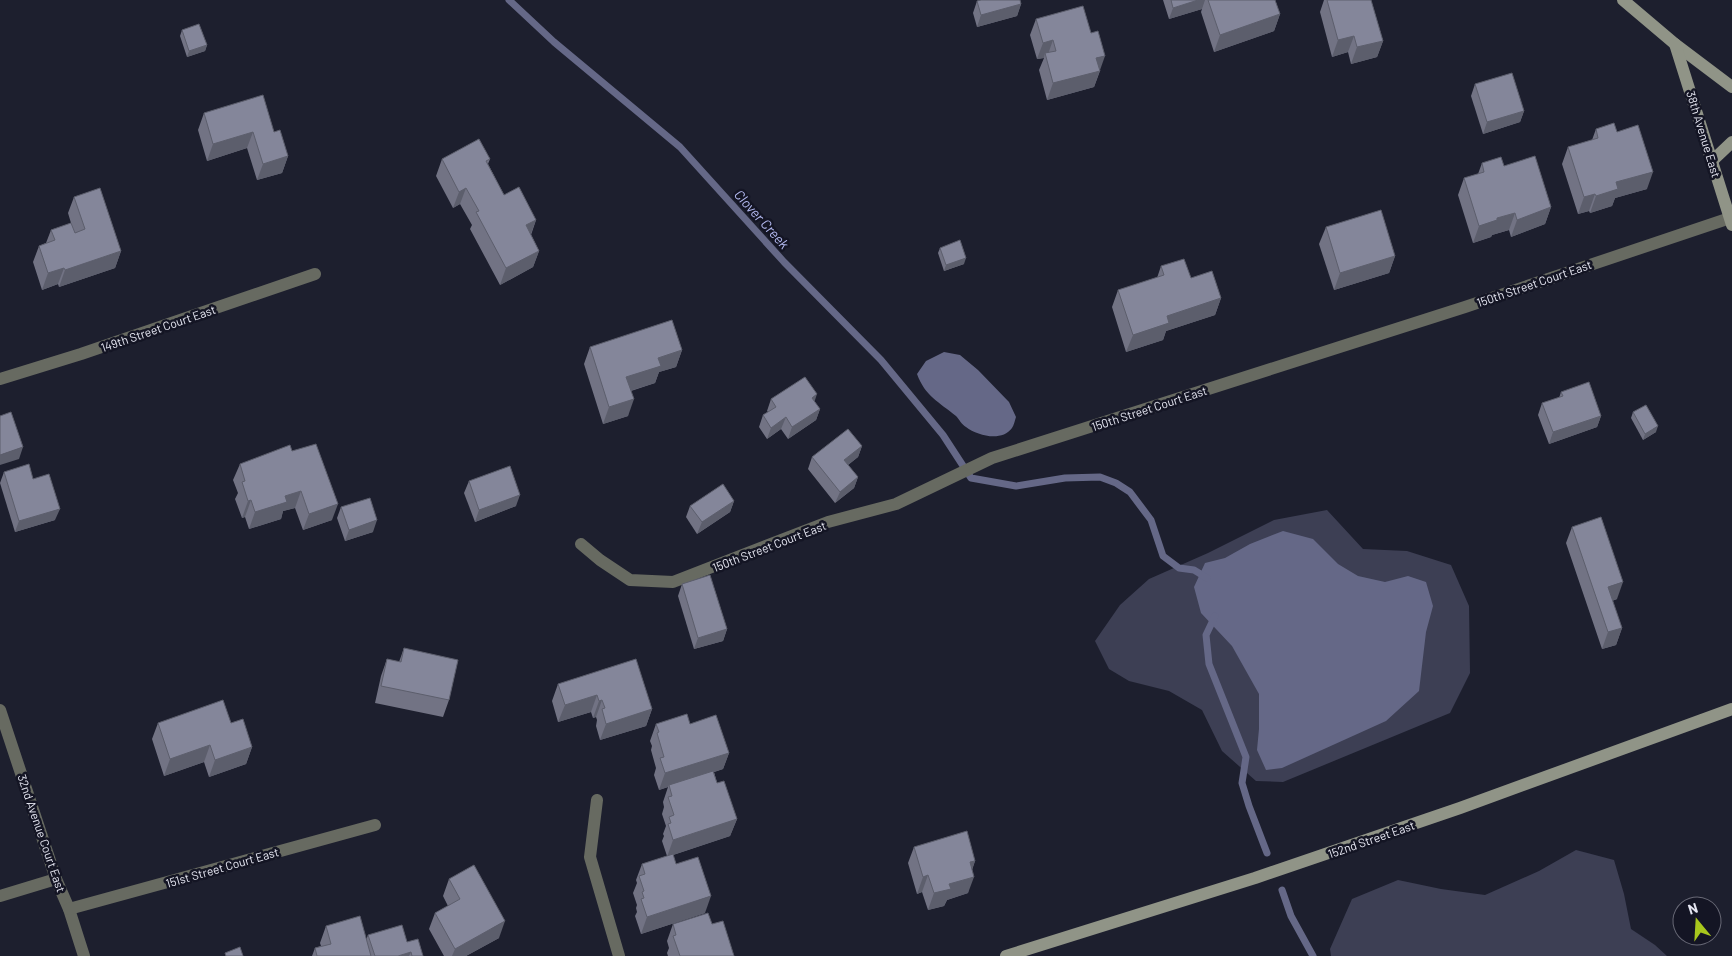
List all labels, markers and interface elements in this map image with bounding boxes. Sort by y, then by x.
street label: 38th Avenue East [1684,89,1724,179]
water label: Clover Creek [731,186,793,252]
street label: 150th Street Court East [1475,257,1593,309]
street label: 149th Street Court East [99,302,217,354]
street label: 150th Street Court East [1089,383,1209,433]
street label: 150th Street Court East [710,518,828,574]
street label: 32nd Avenue Court East [15,772,69,894]
street label: 152nd Street East [1326,818,1416,860]
street label: 151st Street Court East [164,844,280,890]
north arrow [1672,896,1722,946]
text: N [1686,899,1700,918]

